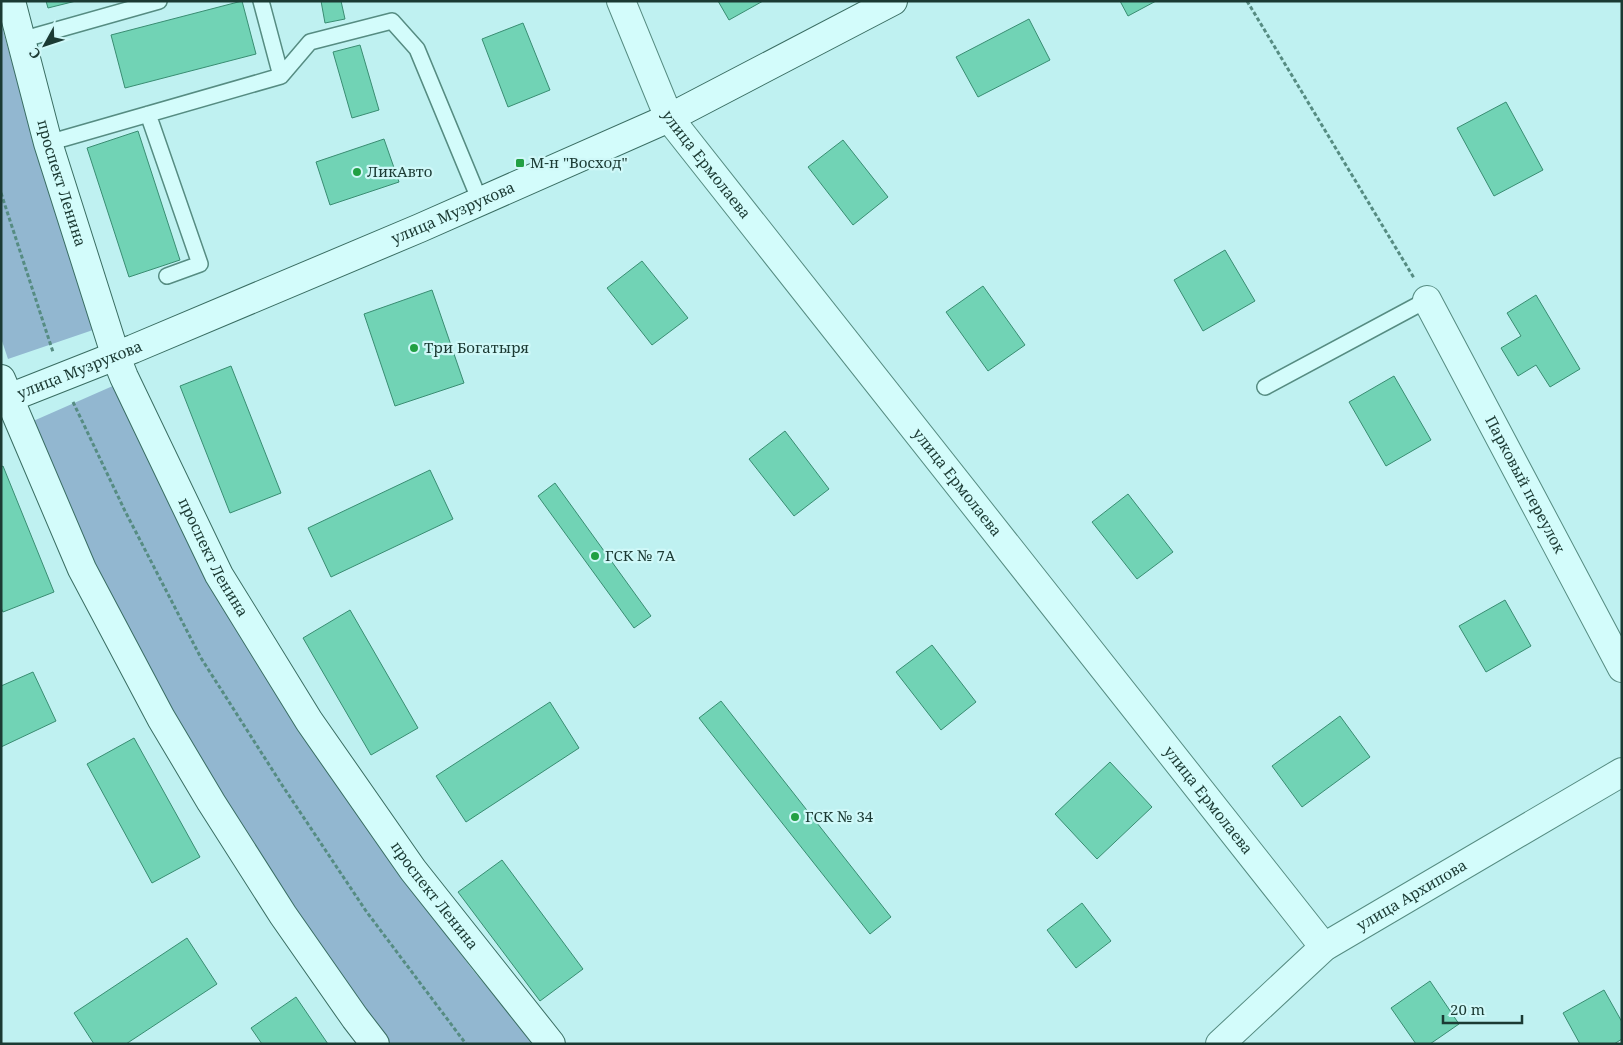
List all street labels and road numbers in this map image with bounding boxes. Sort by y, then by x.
street label: улица Ермолаева [658,107,756,222]
street label: проспект Ленина [33,117,91,249]
street label: улица Музрукова [388,176,518,248]
street label: улица Музрукова [14,335,145,403]
street label: Парковый переулок [1481,412,1570,557]
street label: улица Ермолаева [909,424,1007,540]
street label: проспект Ленина [174,494,253,620]
street label: улица Ермолаева [1160,741,1258,858]
street label: проспект Ленина [387,837,483,953]
street label: улица Архипова [1352,854,1470,935]

